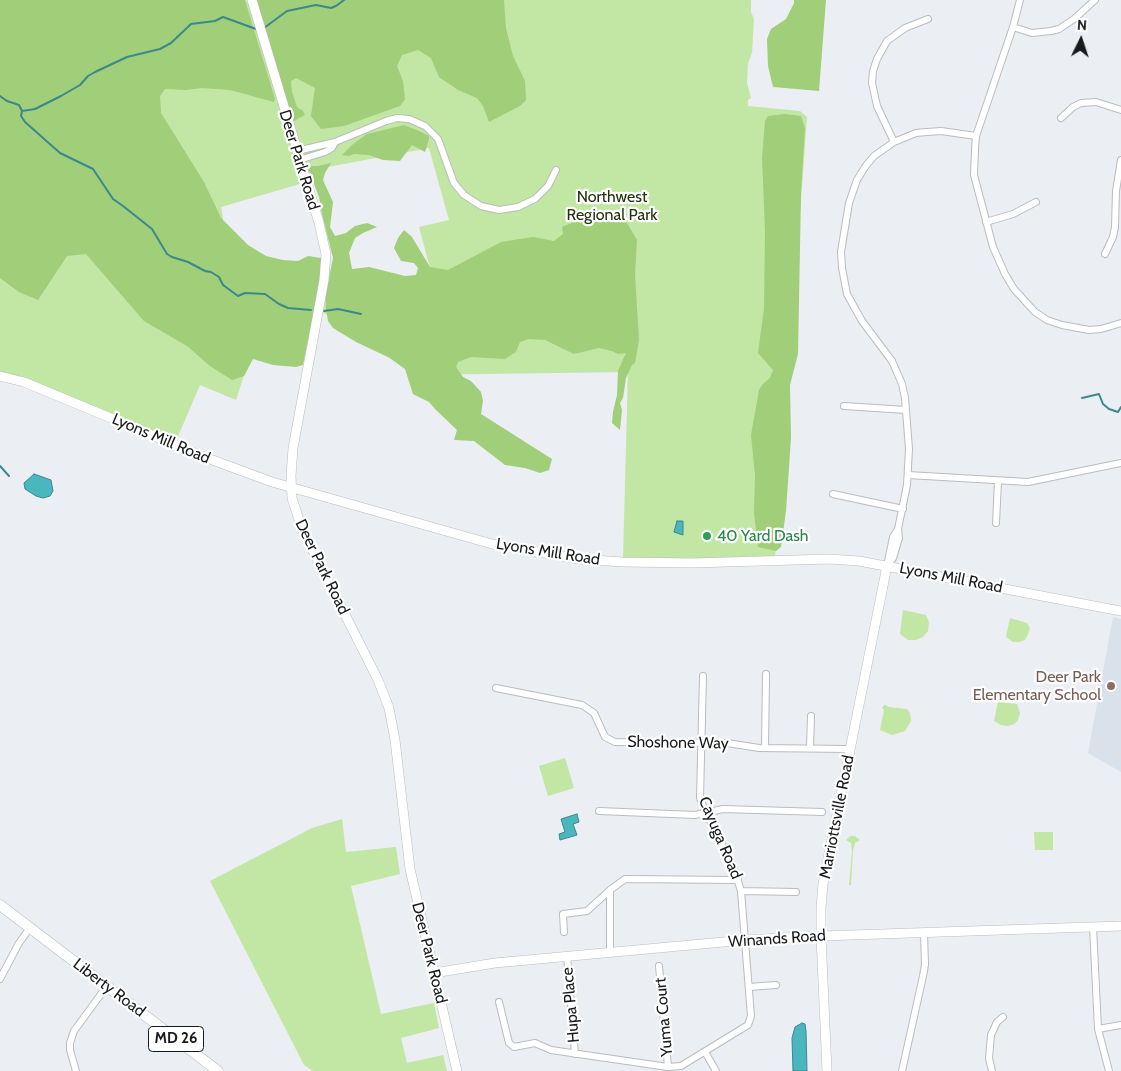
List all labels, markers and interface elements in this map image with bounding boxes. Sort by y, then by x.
north arrow [1056,15,1106,65]
text: N [1076,16,1088,34]
street label: Deer Park Road [275,108,323,212]
park label: Northwest Regional Park [567,187,657,225]
street label: Lyons Mill Road [109,410,213,468]
street label: Deer Park Road [291,516,353,618]
place label: 40 Yard Dash [717,526,809,546]
marker: 40 Yard Dash [701,530,713,542]
street label: Lyons Mill Road [495,534,601,570]
street label: Lyons Mill Road [898,559,1004,597]
place label: Deer Park Elementary School [973,667,1101,705]
marker: Deer Park Elementary School [1105,680,1117,692]
street label: Shoshone Way [627,733,729,753]
street label: Marriottsville Road [816,754,858,880]
street label: Cayuga Road [694,794,746,882]
street label: Deer Park Road [407,900,451,1006]
street label: Winands Road [728,926,826,952]
street label: Liberty Road [69,955,149,1021]
street label: Hupa Place [558,967,584,1043]
street label: Yuma Court [651,977,677,1057]
road number: MD 26 [148,1026,204,1052]

